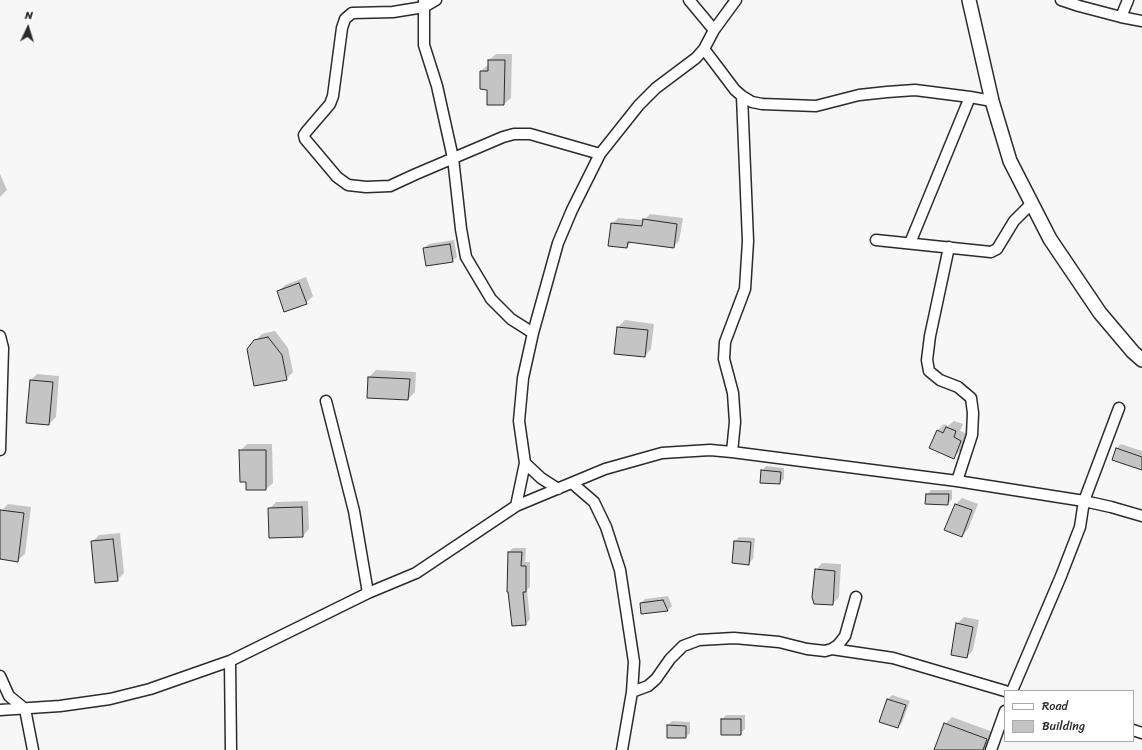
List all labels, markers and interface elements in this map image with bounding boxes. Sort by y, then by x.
text: N [24,6,33,25]
north arrow [8,8,48,48]
legend [1004,690,1134,742]
text: Road [1042,695,1068,717]
text: Building [1042,715,1085,737]

